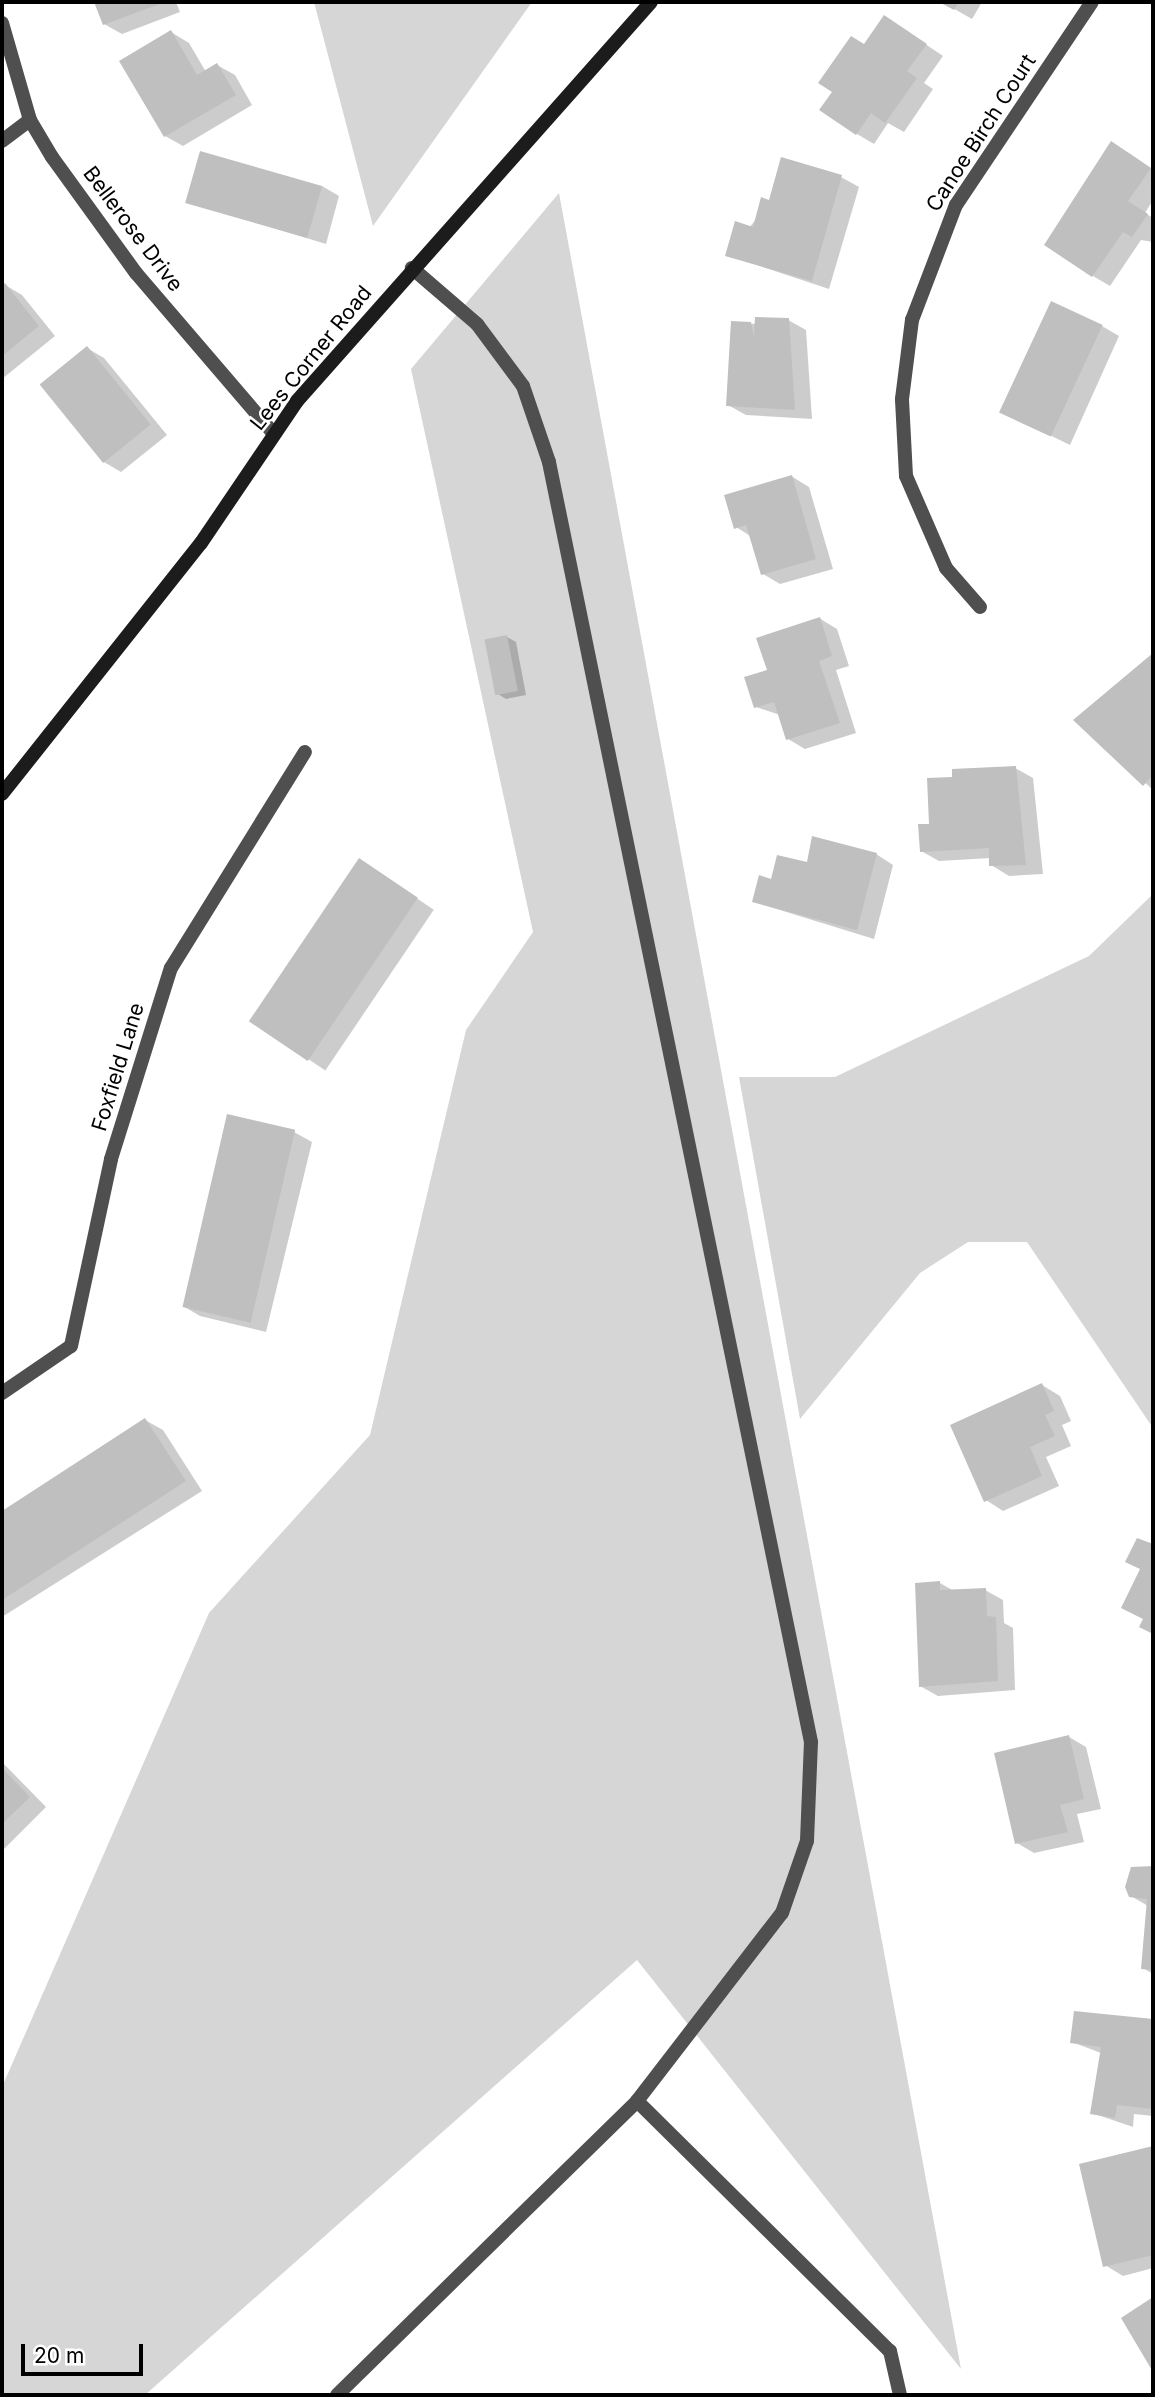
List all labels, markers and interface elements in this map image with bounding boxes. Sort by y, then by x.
street label: Canoe Birch Court [921,50,1041,216]
street label: Bellerose Drive [78,162,188,296]
street label: Lees Corner Road [245,281,377,435]
street label: Foxfield Lane [87,1000,149,1134]
scale bar [24,2330,147,2374]
text: 20 m [34,2343,84,2368]

